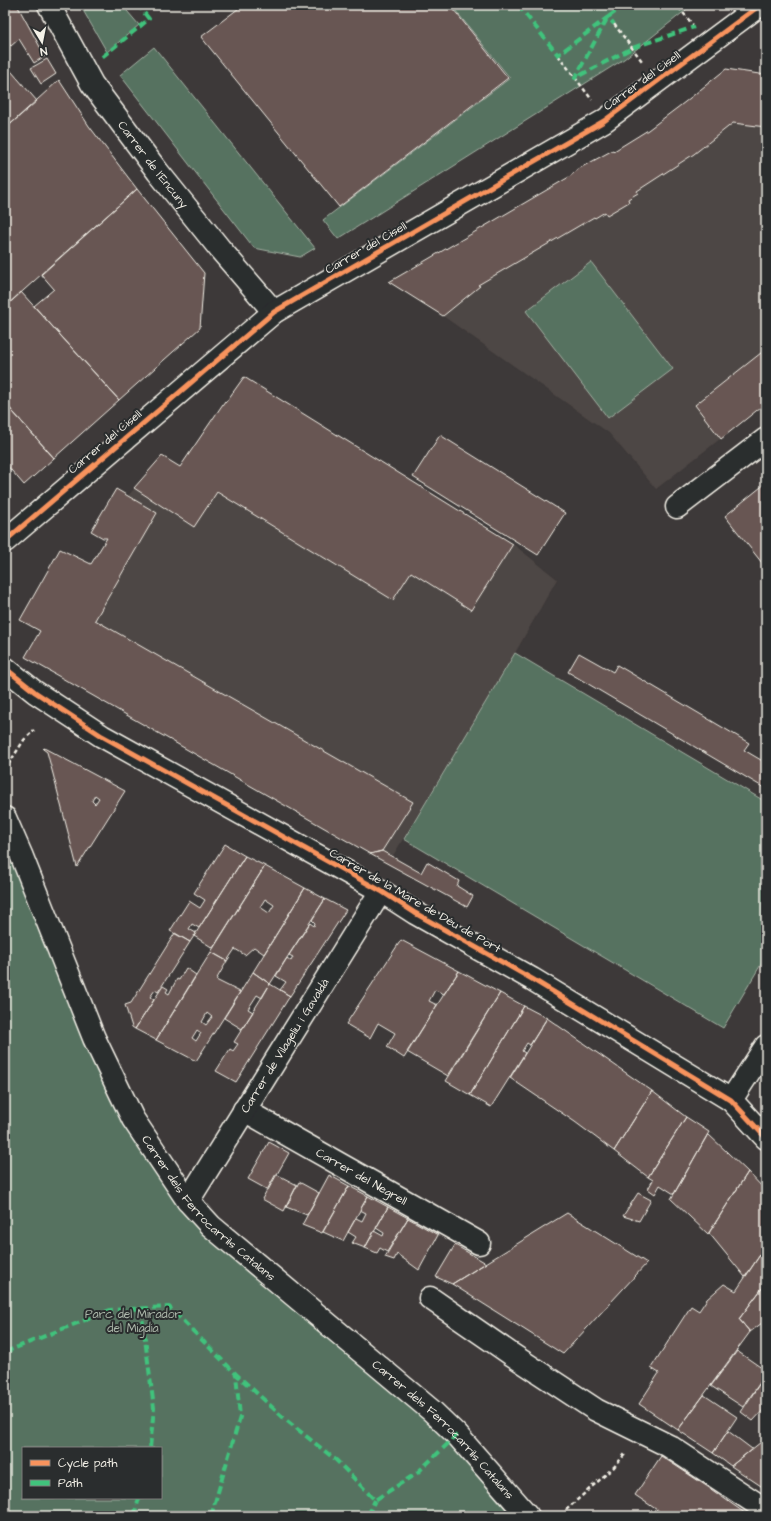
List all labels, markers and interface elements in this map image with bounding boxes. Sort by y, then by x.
north arrow [22,22,62,62]
text: N [39,43,48,59]
street label: Carrer del Cisell [600,47,684,115]
street label: Carrer de l'Encuny [114,117,193,213]
street label: Carrer del Cisell [322,218,410,278]
street label: Carrer del Cisell [64,406,146,478]
street label: Carrer de la Mare de Déu de Port [326,845,504,957]
street label: Carrer de Vilageliu i Gavaldà [236,975,333,1116]
street label: Carrer dels Ferrocarrils Catalans [138,1132,279,1285]
street label: Carrer del Negrell [313,1144,410,1209]
park label: Parc del Mirador del Migdia [85,1306,181,1338]
street label: Carrer dels Ferrocarrils Catalans [368,1356,518,1503]
legend [22,1447,162,1499]
text: Cycle path [58,1455,117,1473]
text: Path [58,1475,83,1492]

